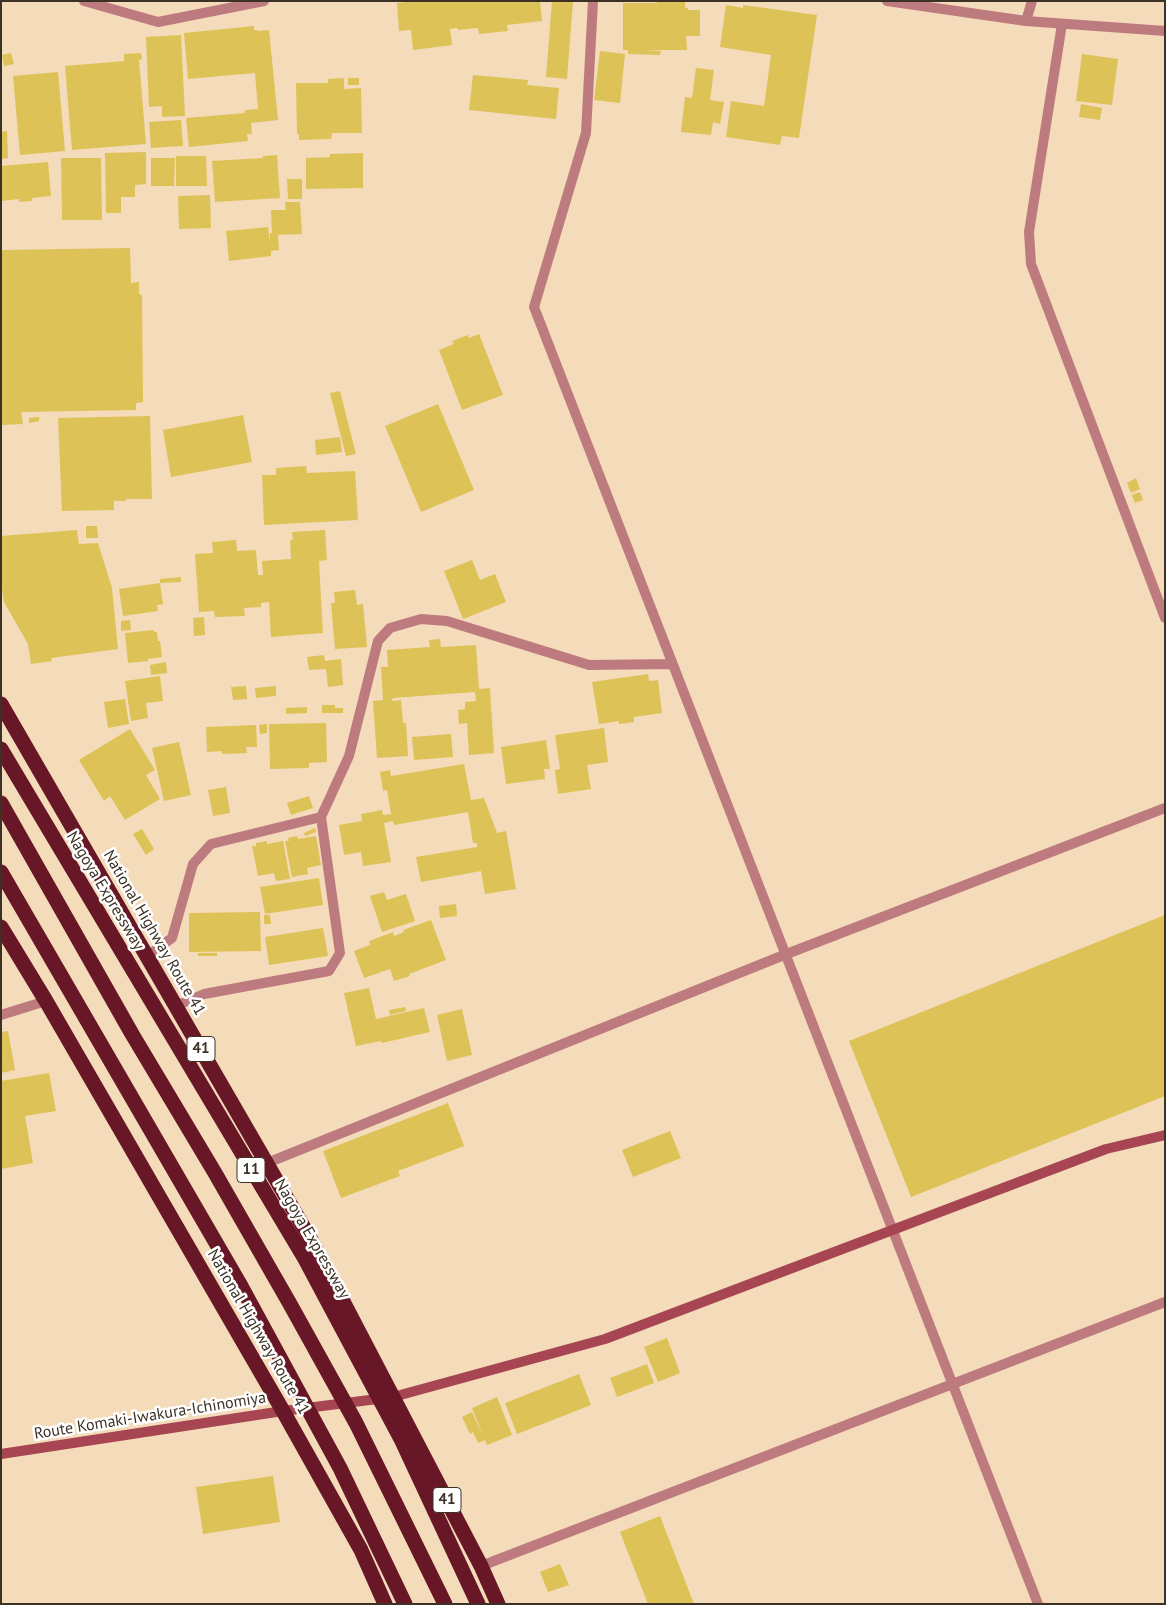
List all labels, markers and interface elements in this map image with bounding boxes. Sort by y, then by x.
street label: Nagoya Expressway [62,828,148,954]
street label: National Highway Route 41 [99,847,209,1019]
road number: 41 [187,1036,215,1062]
road number: 11 [237,1158,265,1182]
street label: Nagoya Expressway [270,1176,354,1302]
street label: National Highway Route 41 [203,1246,313,1418]
street label: Route Komaki-Iwakura-Ichinomiya [33,1388,267,1444]
road number: 41 [433,1488,461,1512]

